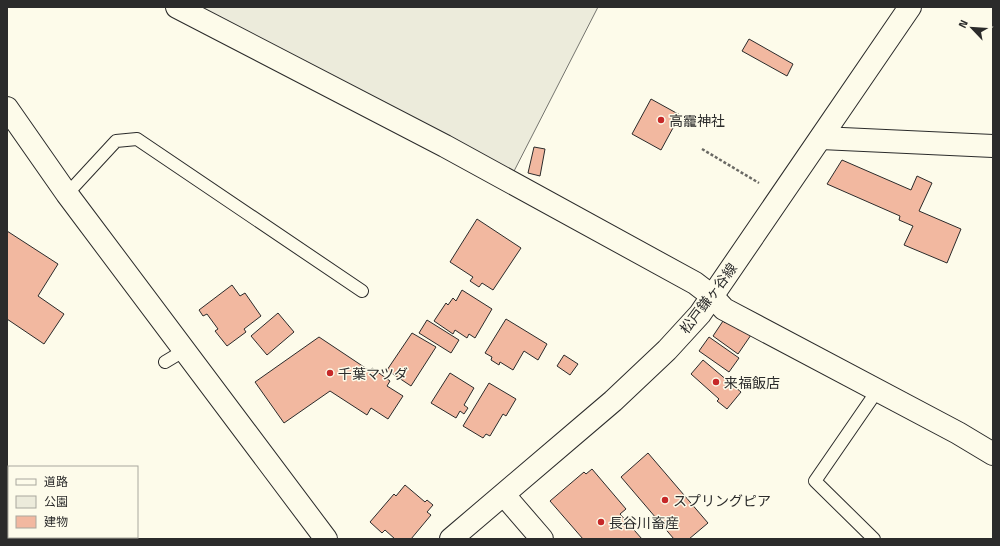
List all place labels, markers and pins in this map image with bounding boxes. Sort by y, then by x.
place label: 高靇神社 [669,110,725,131]
marker: 高靇神社 [656,115,666,125]
place label: 千葉マツダ [338,363,408,384]
marker: 千葉マツダ [325,368,335,378]
place label: 来福飯店 [724,372,780,393]
marker: 来福飯店 [711,377,721,387]
place label: スプリングピア [673,490,771,511]
marker: スプリングピア [660,495,670,505]
place label: 長谷川畜産 [609,512,679,533]
marker: 長谷川畜産 [596,517,606,527]

